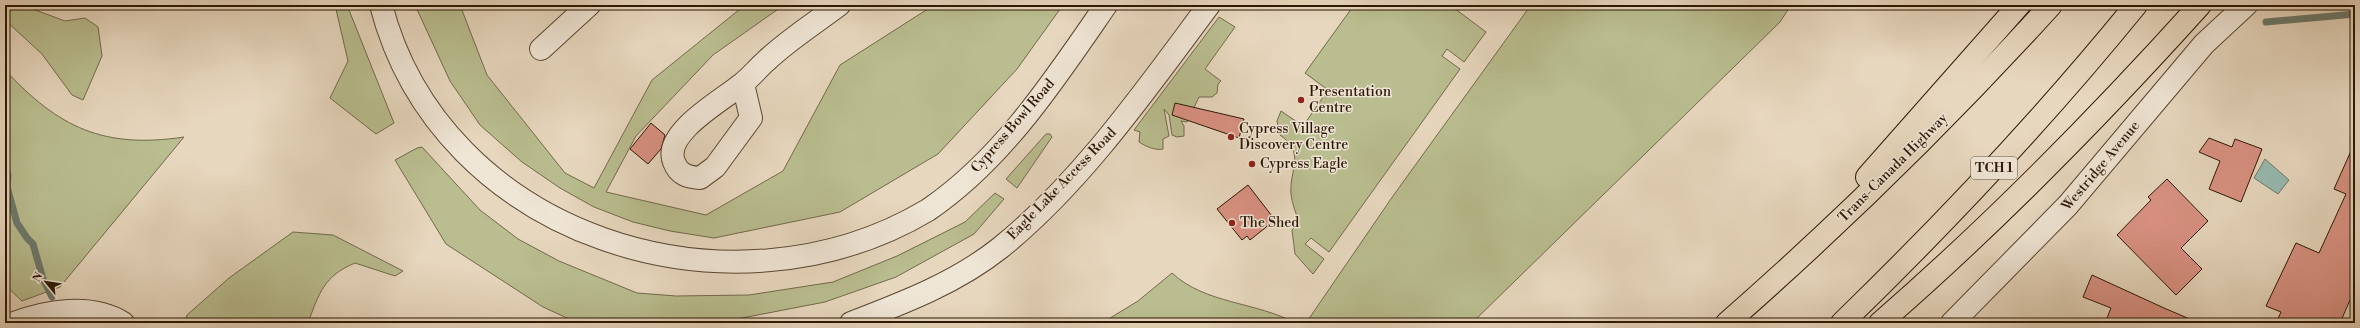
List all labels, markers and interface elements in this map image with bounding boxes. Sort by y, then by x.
street label: Cypress Bowl Road [967,75,1059,177]
place label: Presentation Centre [1309,83,1392,117]
marker: Presentation Centre [1296,95,1306,105]
street label: Trans-Canada Highway [1834,109,1952,227]
street label: Westridge Avenue [2057,117,2144,216]
place label: Cypress Village Discovery Centre [1239,120,1348,154]
street label: Eagle Lake Access Road [1004,124,1120,244]
marker: Cypress Village Discovery Centre [1226,132,1236,142]
place label: Cypress Eagle [1260,155,1348,173]
road number: TCH 1 [1971,157,2017,179]
marker: Cypress Eagle [1247,159,1257,169]
place label: The Shed [1240,214,1299,232]
marker: The Shed [1227,218,1237,228]
north arrow [26,262,66,302]
text: N [30,270,47,285]

